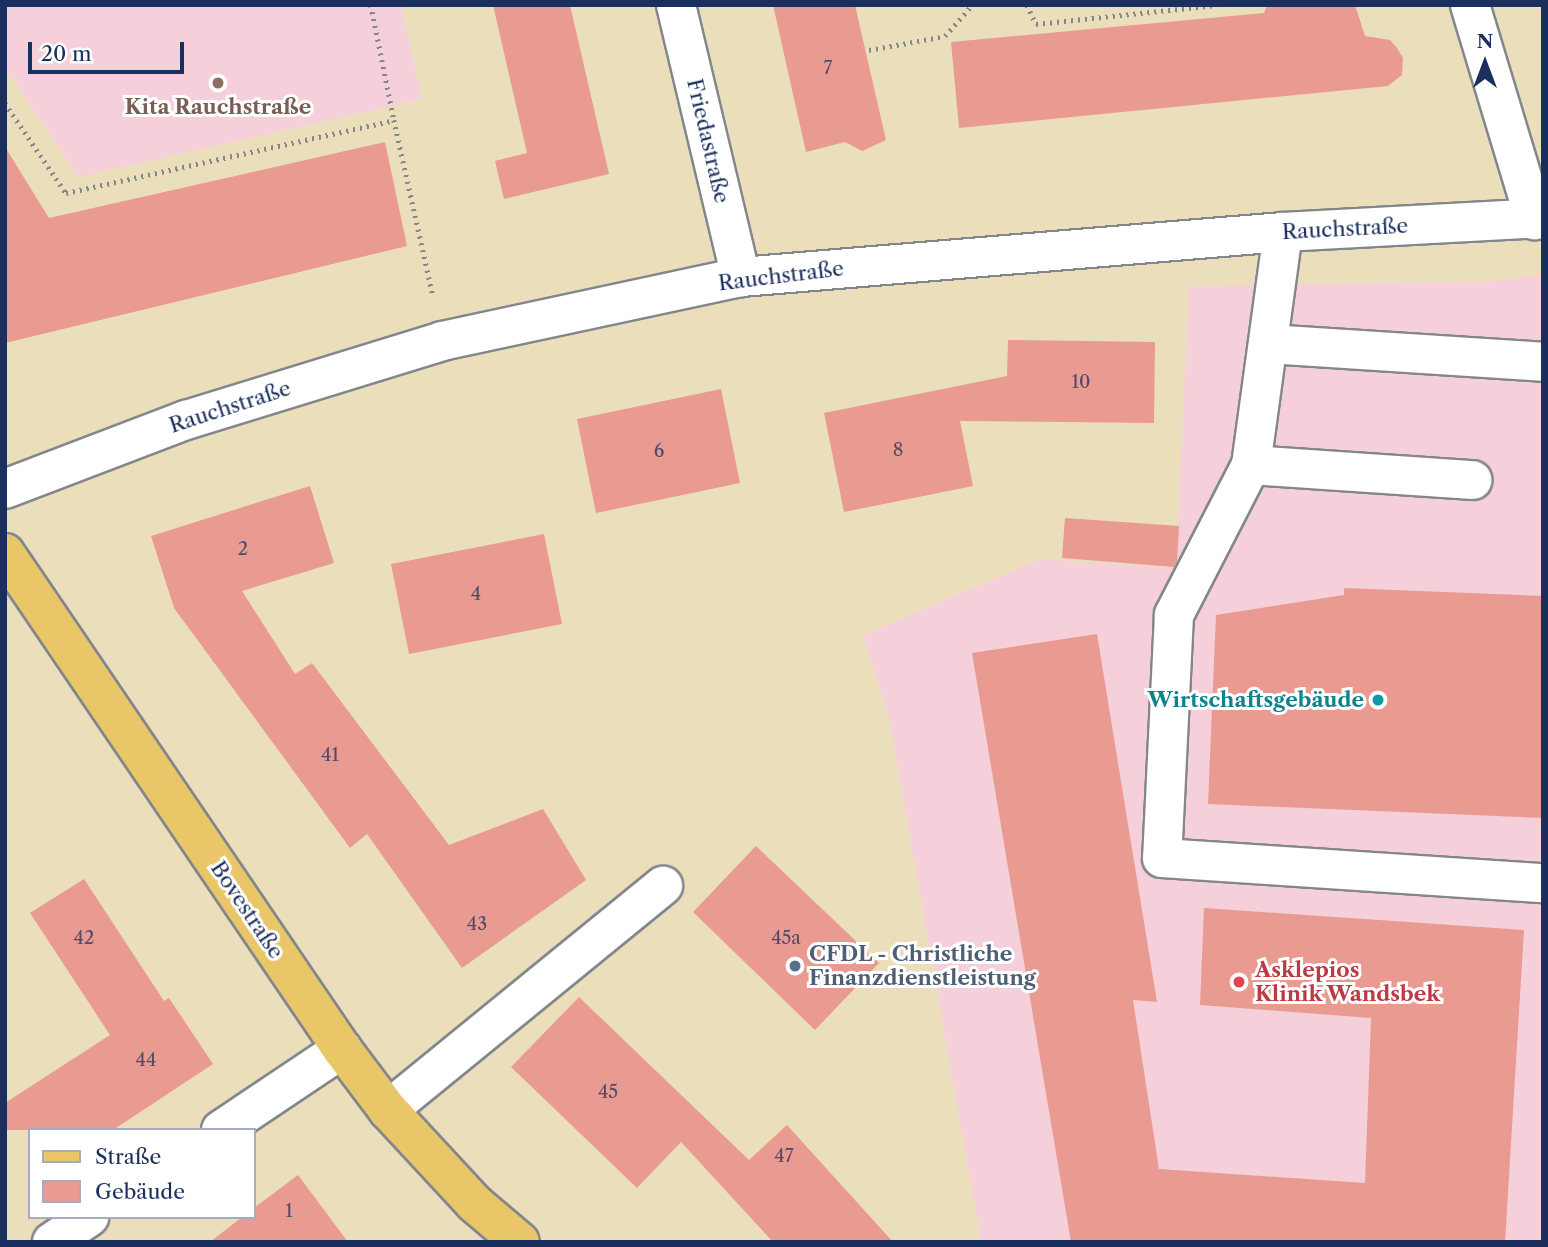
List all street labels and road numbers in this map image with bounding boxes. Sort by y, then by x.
street label: Friedastraße [681,76,735,206]
street label: Rauchstraße [1281,213,1409,245]
street label: Rauchstraße [717,256,845,296]
street label: Rauchstraße [166,376,294,438]
street label: Bovestraße [205,856,289,964]

